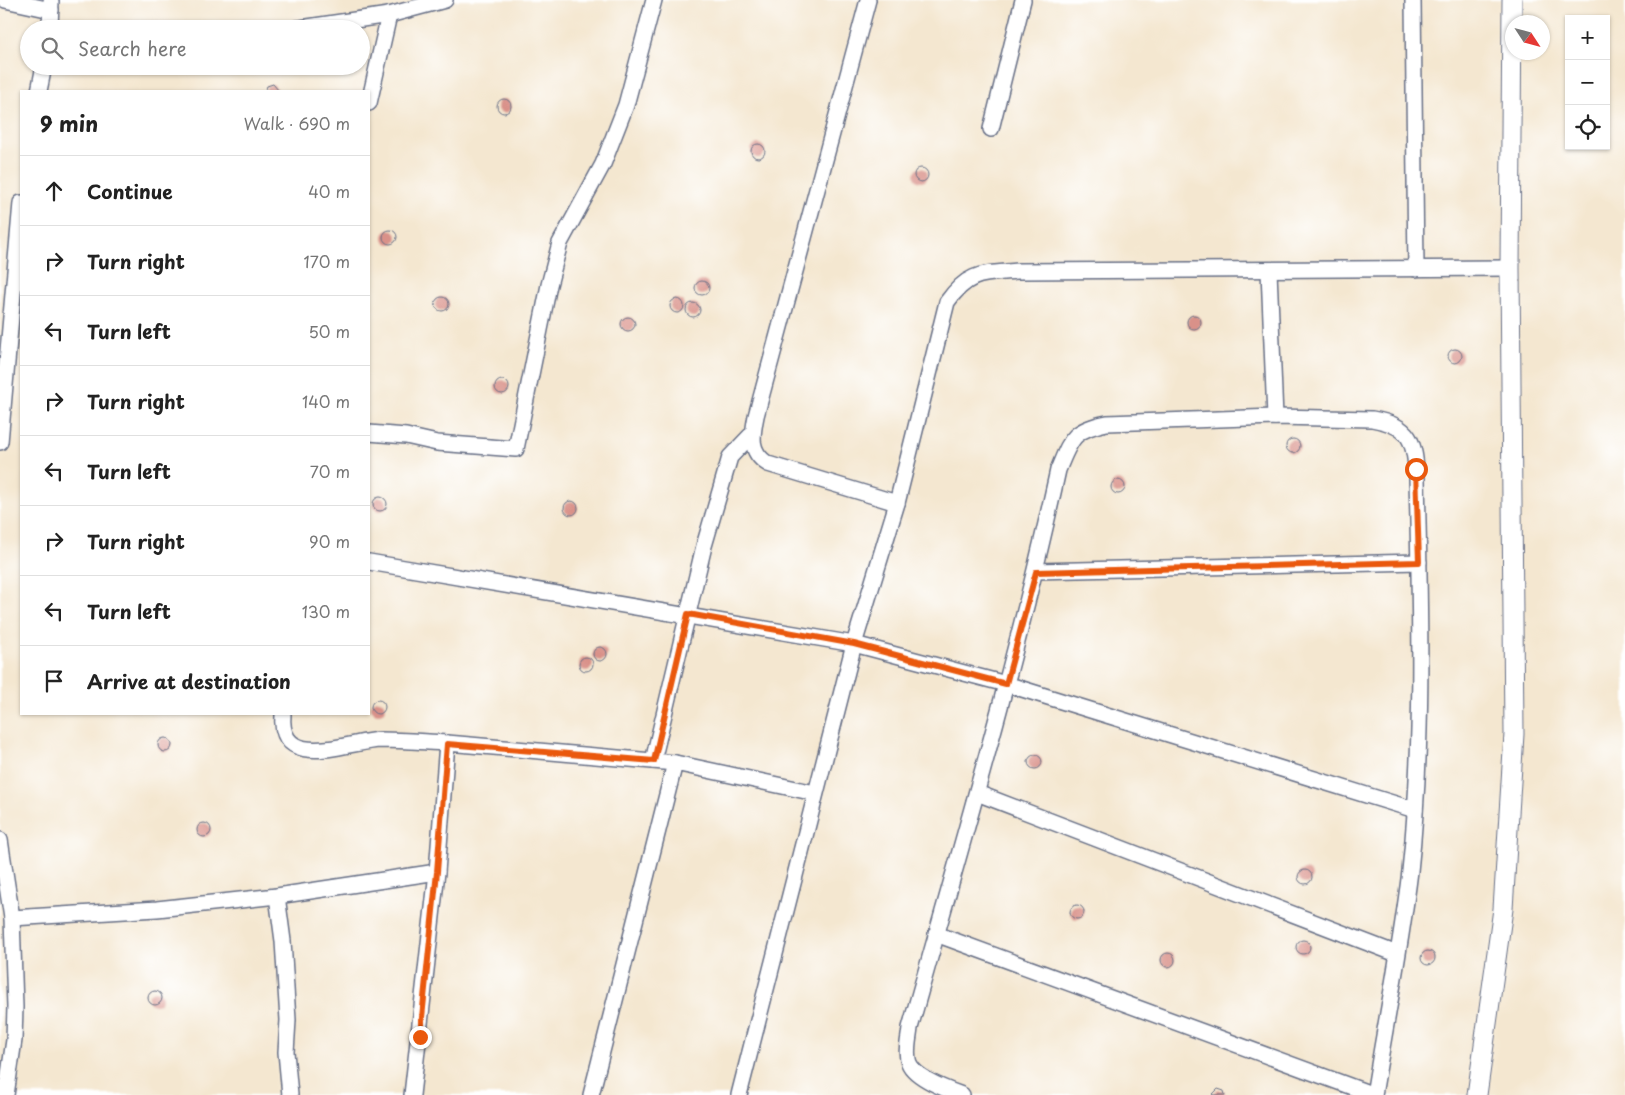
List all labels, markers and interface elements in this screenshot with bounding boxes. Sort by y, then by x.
north arrow [1505,15,1550,60]
map controls [1565,15,1610,150]
button: + [1565,15,1610,60]
search box [20,20,370,75]
icon: search [38,34,66,62]
text: Search here [78,34,187,62]
button: − [1565,60,1610,105]
button: locate [1565,105,1610,150]
text: 9 min [40,107,98,139]
text: Walk · 690 m [244,111,350,135]
icon: ahead [40,177,68,205]
text: Continue [87,177,173,205]
text: 40 m [308,179,350,203]
icon: right [40,247,68,275]
text: Turn right [87,247,185,275]
text: 170 m [304,249,350,273]
icon: left [40,317,68,345]
text: Turn left [87,317,171,345]
text: 50 m [309,319,350,343]
icon: right [40,387,68,415]
text: Turn right [87,387,185,415]
text: 140 m [302,389,350,413]
icon: left [40,457,68,485]
text: Turn left [87,457,171,485]
route start [1405,458,1428,481]
text: 70 m [310,459,350,483]
icon: right [40,527,68,555]
text: Turn right [87,527,185,555]
text: 90 m [309,529,350,553]
icon: left [40,597,68,625]
text: Turn left [87,597,171,625]
text: 130 m [302,599,350,623]
icon: arrive [40,667,68,695]
text: Arrive at destination [87,667,291,695]
route end [409,1026,432,1049]

